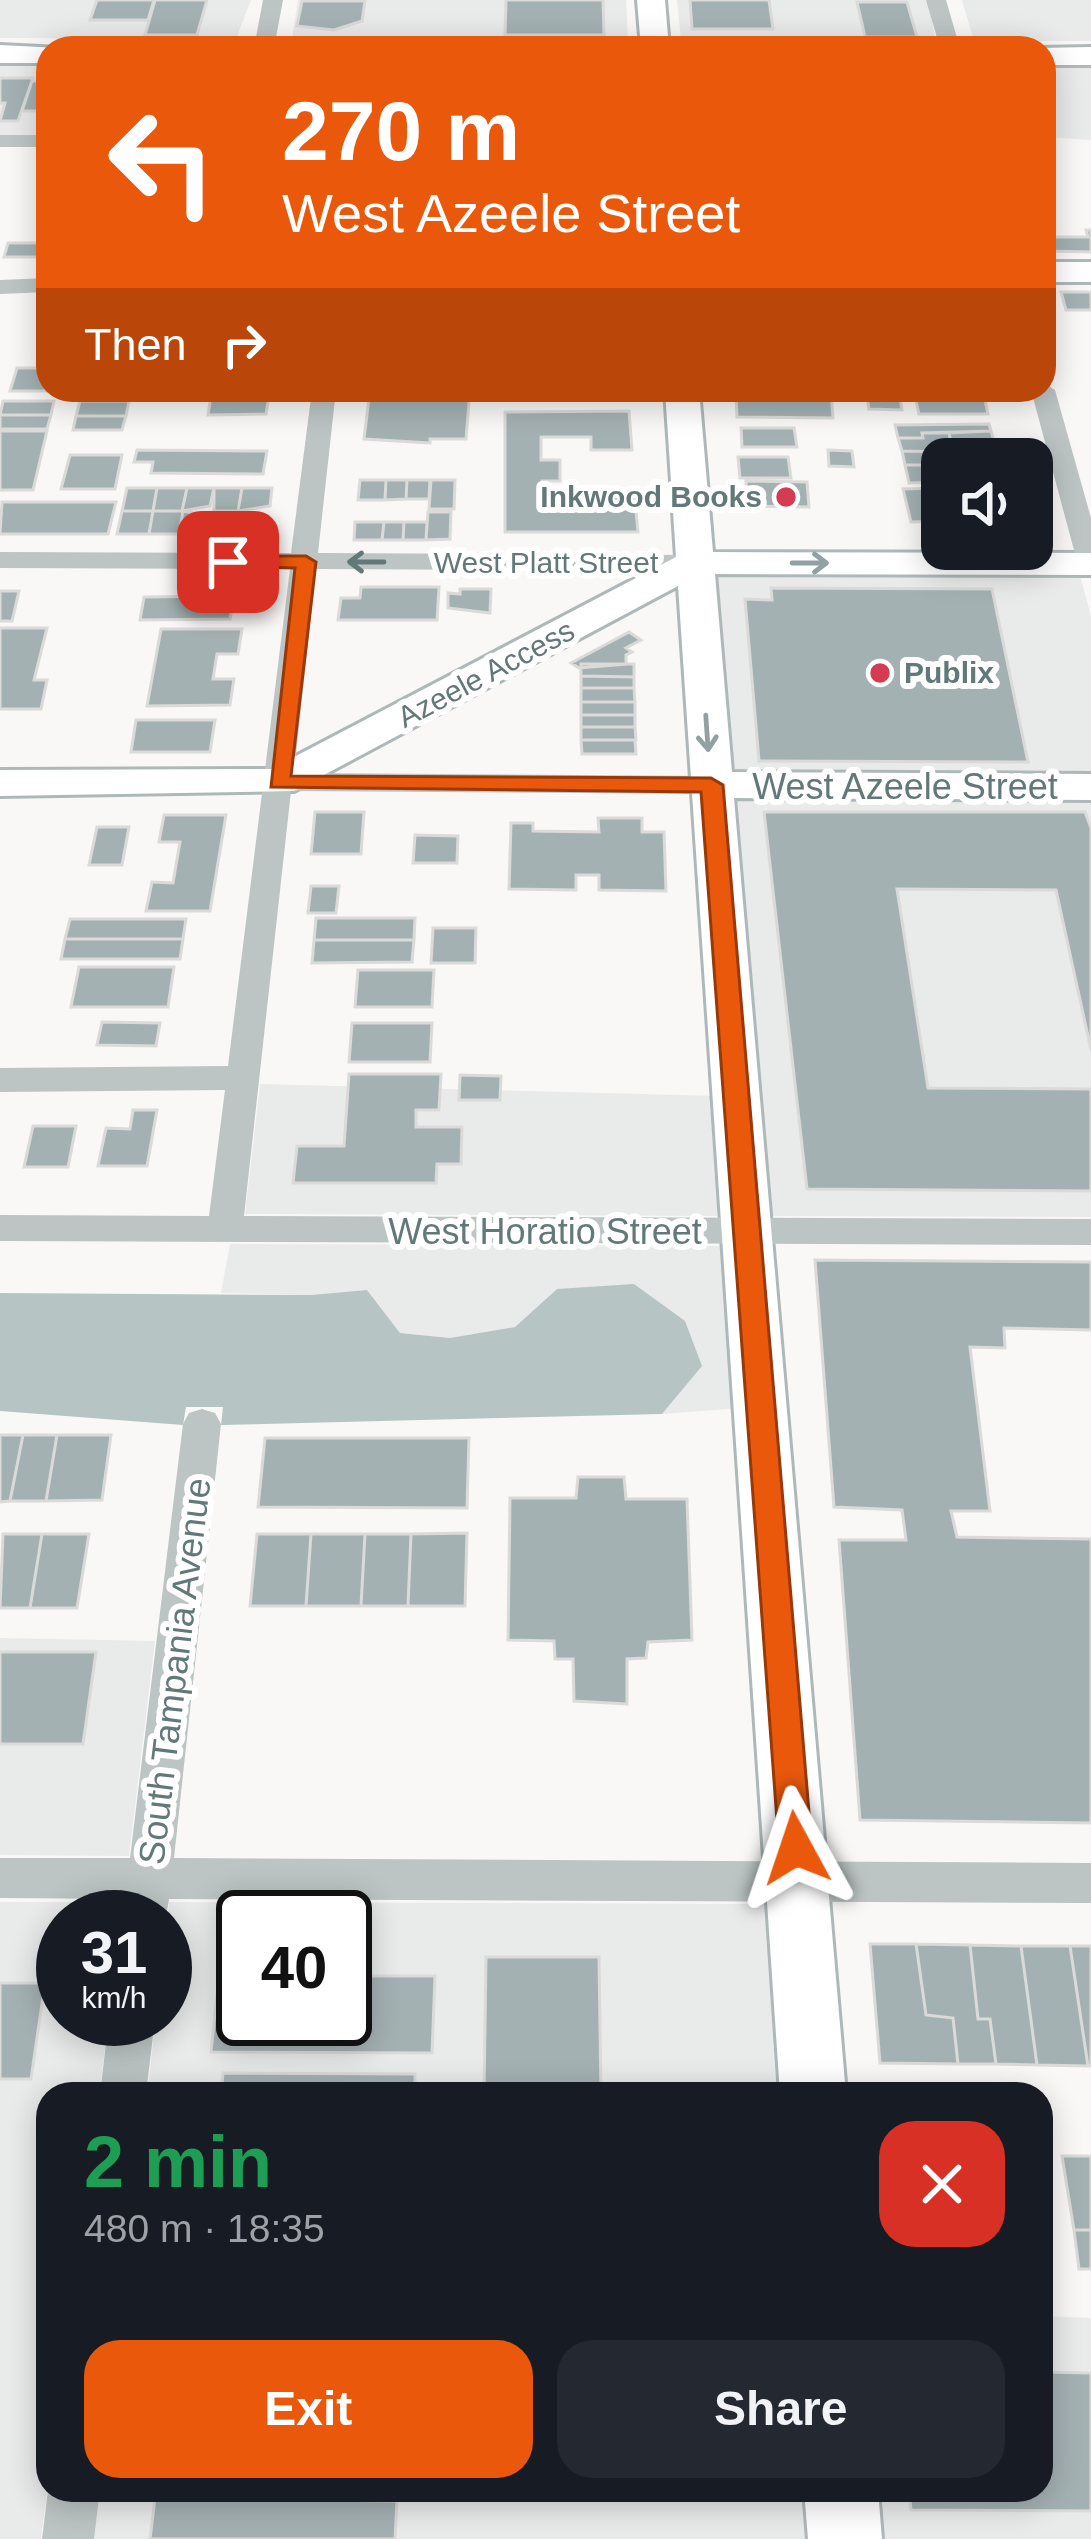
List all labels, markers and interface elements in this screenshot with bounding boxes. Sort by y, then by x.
icon: left [84,84,240,240]
text: 270 m [282,84,520,178]
text: West Azeele Street [282,183,740,243]
icon: right [211,312,277,378]
text: Then [84,319,187,370]
map controls [921,438,1053,570]
button: sound [921,438,1053,570]
place label: Inkwood Books [540,480,762,513]
marker: Inkwood Books [773,484,799,510]
pin [177,511,279,613]
icon: arrive [195,529,261,595]
street label: West Platt Street [434,546,659,579]
one-way arrow [347,551,386,573]
one-way arrow [790,552,829,574]
street label: Azeele Access [392,613,580,734]
place label: Publix [904,656,994,689]
marker: Publix [867,660,893,686]
one-way arrow [696,713,719,752]
street label: West Azeele Street [752,766,1058,807]
street label: West Horatio Street [388,1211,702,1252]
street label: South Tampania Avenue [130,1476,219,1867]
position arrow [733,1785,859,1911]
speed limit sign: 40 [216,1890,372,2046]
text: 31 [81,1919,147,1986]
text: km/h [81,1981,147,2014]
button: close [879,2121,1005,2247]
text: 2 min [84,2122,272,2202]
text: 480 m · 18:35 [84,2207,325,2250]
button: Exit [84,2340,533,2478]
button: Share [557,2340,1005,2478]

